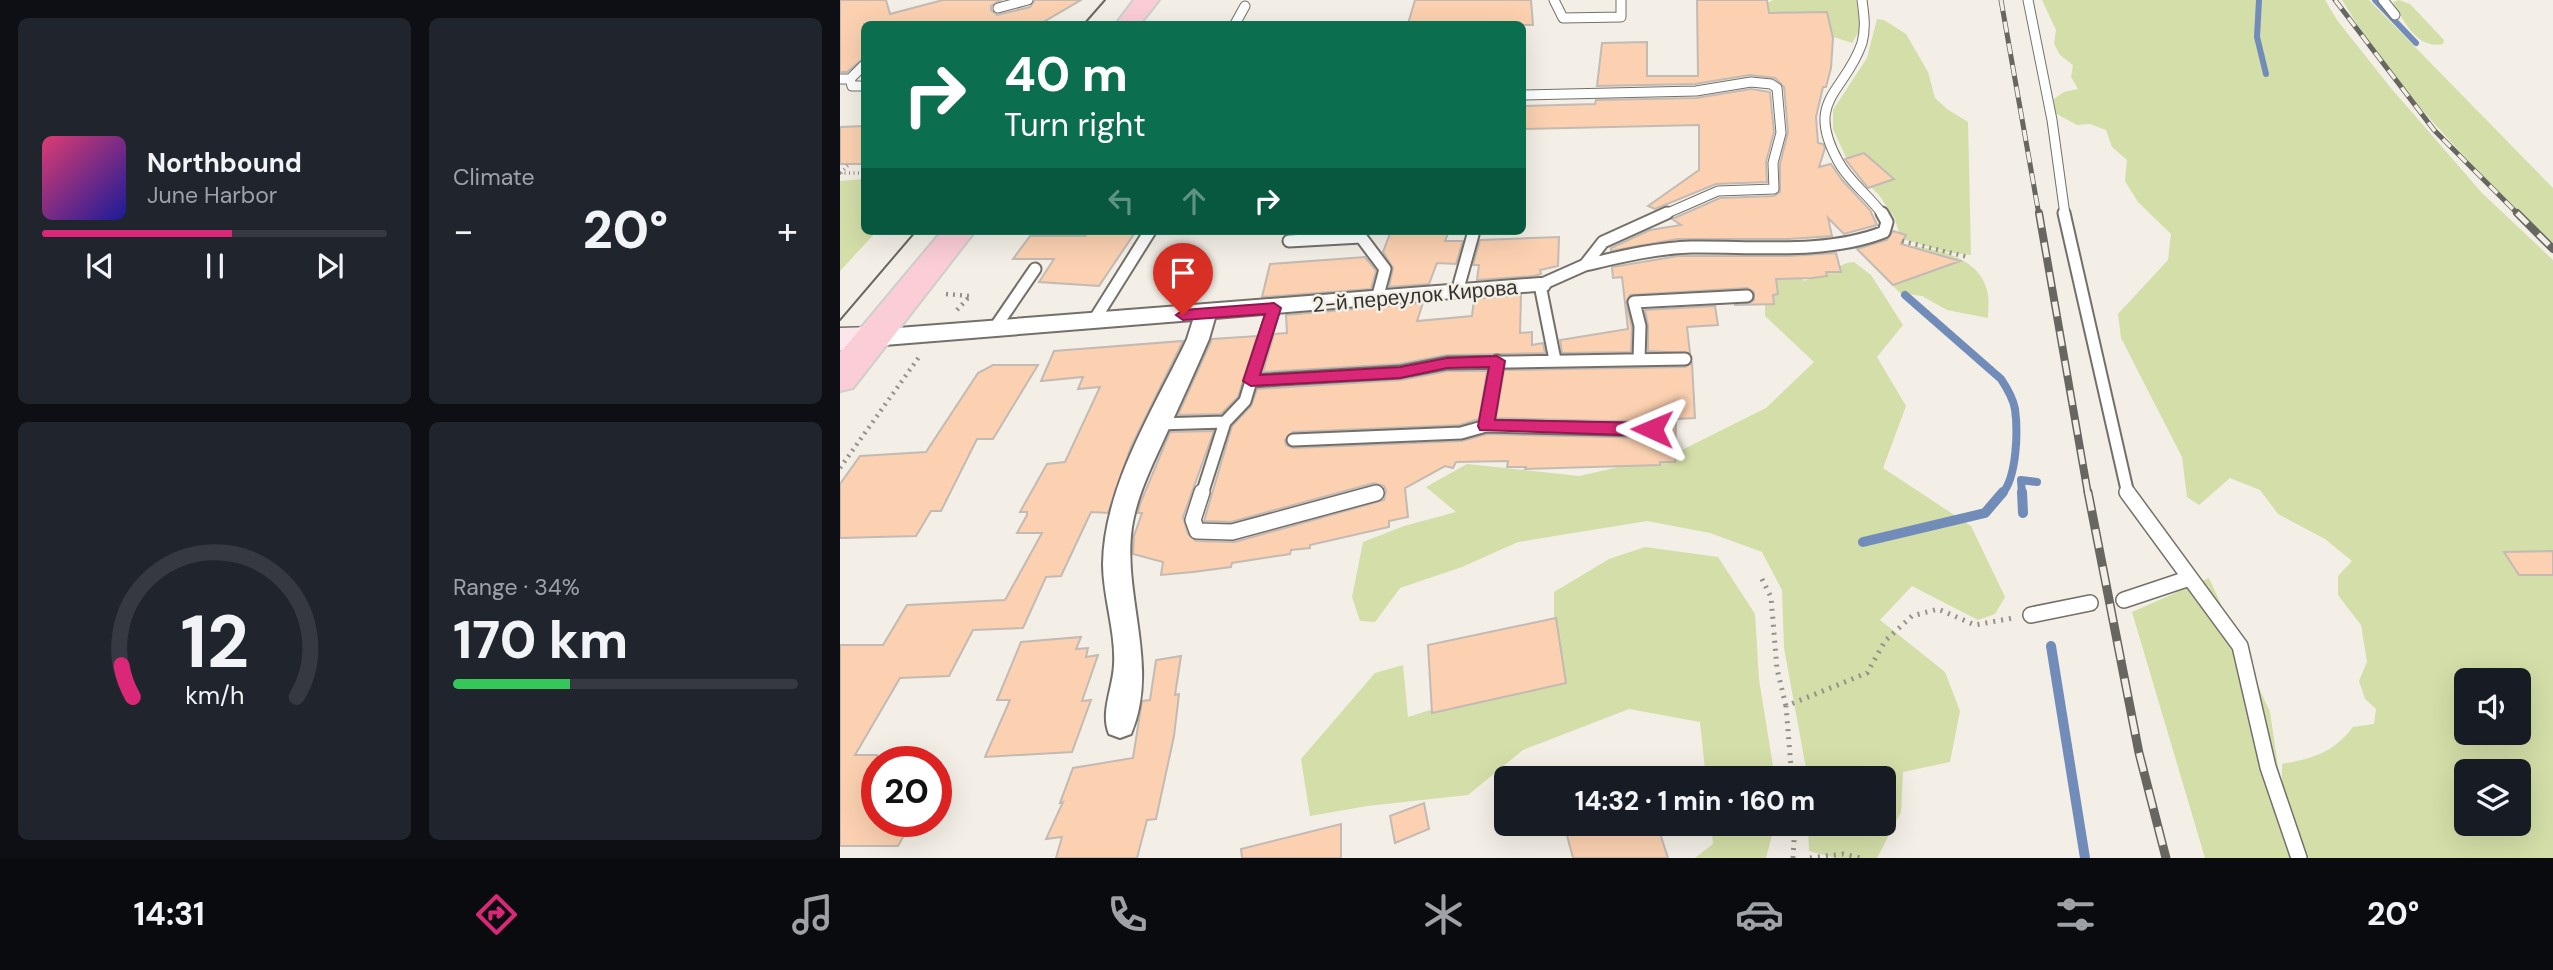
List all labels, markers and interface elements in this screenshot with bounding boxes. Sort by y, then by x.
text: 40 m [1004,42,1128,106]
icon: right [889,49,980,140]
text: Turn right [1004,104,1146,146]
text: Northbound [147,146,302,180]
text: Climate [453,162,535,192]
text: June Harbor [147,180,277,210]
icon: left [1102,182,1140,220]
icon: ahead [1175,182,1213,220]
icon: right [1248,182,1286,220]
text: 20° [583,196,668,264]
text: − [453,206,474,256]
text: + [777,206,798,256]
pin [1153,243,1213,315]
icon: previous [81,247,119,285]
icon: pause [196,247,234,285]
icon: next [311,247,349,285]
icon: arrive [1164,254,1202,292]
street label: 2-й переулок Кирова [1311,273,1519,319]
position arrow [1615,392,1689,466]
text: Range · 34% [453,572,580,602]
text: 12 [180,595,249,690]
text: 170 km [453,606,628,674]
map controls [2454,668,2531,836]
button: sound [2454,668,2531,745]
text: km/h [185,679,244,712]
speed limit sign: 20 [861,746,952,837]
button: layers [2454,759,2531,836]
text: 14:32 · 1 min · 160 m [1575,784,1815,818]
icon: directions [472,890,521,939]
icon: music [788,890,837,939]
icon: phone [1103,890,1152,939]
icon: climate [1419,890,1468,939]
icon: car [1735,890,1784,939]
icon: filters [2051,890,2100,939]
text: 14:31 [133,893,205,935]
text: 20° [2367,893,2419,935]

